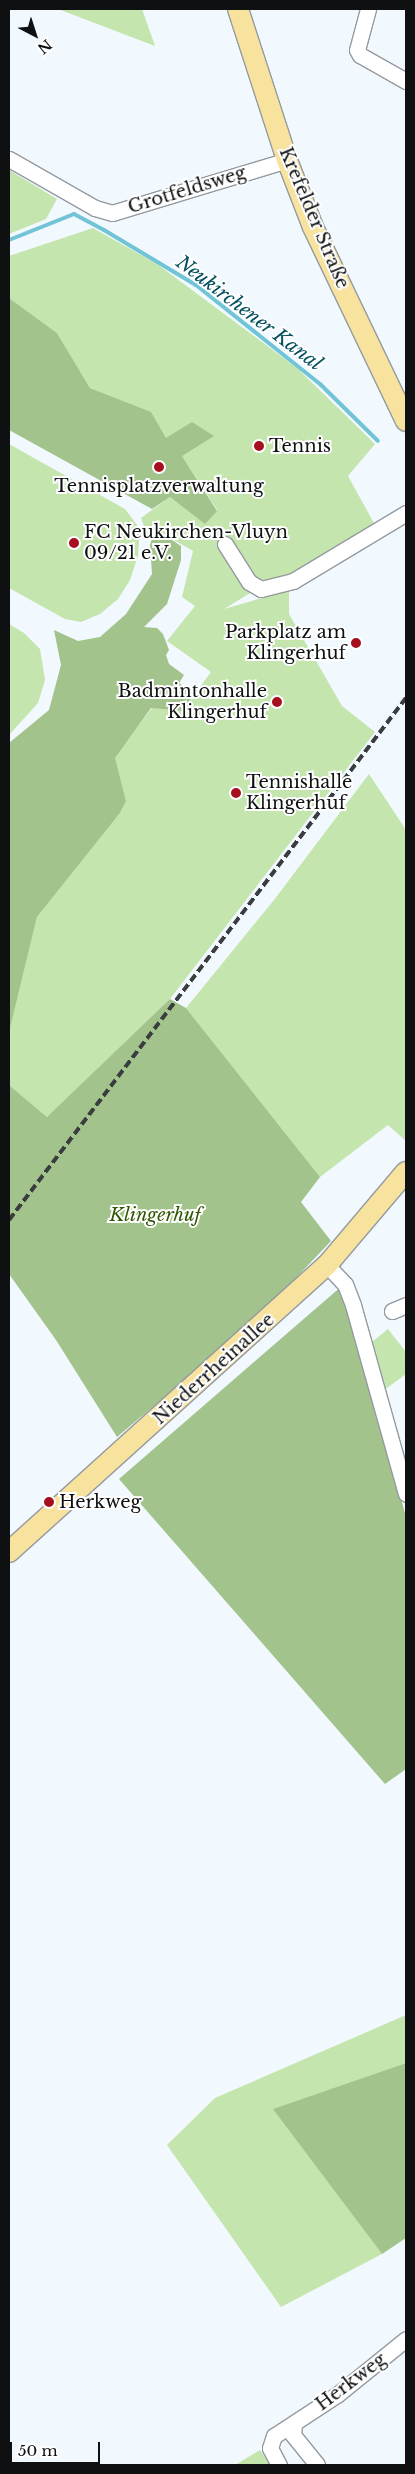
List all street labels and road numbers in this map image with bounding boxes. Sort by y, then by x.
street label: Krefelder Straße [274,144,354,292]
street label: Grotfeldsweg [125,162,249,218]
street label: Niederrheinallee [149,1309,279,1429]
street label: Herkweg [312,2349,390,2415]

